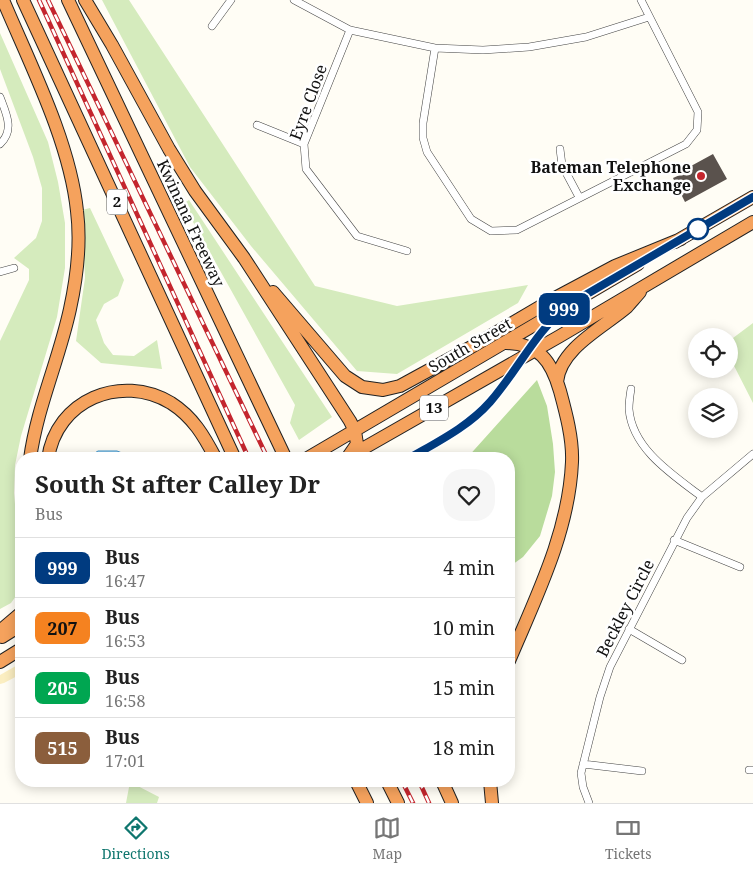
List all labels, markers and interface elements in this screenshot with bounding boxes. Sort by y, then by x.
street label: Eyre Close [284,61,332,143]
street label: Kwinana Freeway [152,156,231,291]
place label: Bateman Telephone Exchange [530,156,691,196]
marker: Bateman Telephone Exchange [695,170,707,182]
road number: 2 [107,190,127,214]
unlabelled marker [687,218,709,240]
line badge: 999 [535,293,593,325]
text: 999 [549,297,579,321]
street label: South Street [424,312,516,378]
map controls [688,328,738,438]
button: locate [688,328,738,378]
button: layers [688,388,738,438]
road number: 13 [420,396,448,420]
text: South St after Calley Dr [35,467,320,500]
button: heart [443,469,495,521]
text: Bus [35,503,63,525]
text: Bus [105,544,140,570]
text: 4 min [443,555,495,581]
street label: Beckley Circle [591,555,659,661]
text: 999 [47,556,78,580]
text: 16:47 [105,570,145,592]
text: Bus [105,604,140,630]
text: 10 min [433,615,495,641]
text: 207 [47,616,78,640]
text: 16:53 [105,630,145,652]
text: Bus [105,664,140,690]
text: 15 min [433,675,495,701]
text: 205 [47,676,78,700]
text: 16:58 [105,690,145,712]
text: Bus [105,724,140,750]
text: 18 min [433,735,495,761]
text: 515 [47,736,78,760]
text: 17:01 [105,750,145,772]
tab: Directions [101,814,170,863]
tab: Map [373,814,402,863]
tab: Tickets [605,814,652,863]

